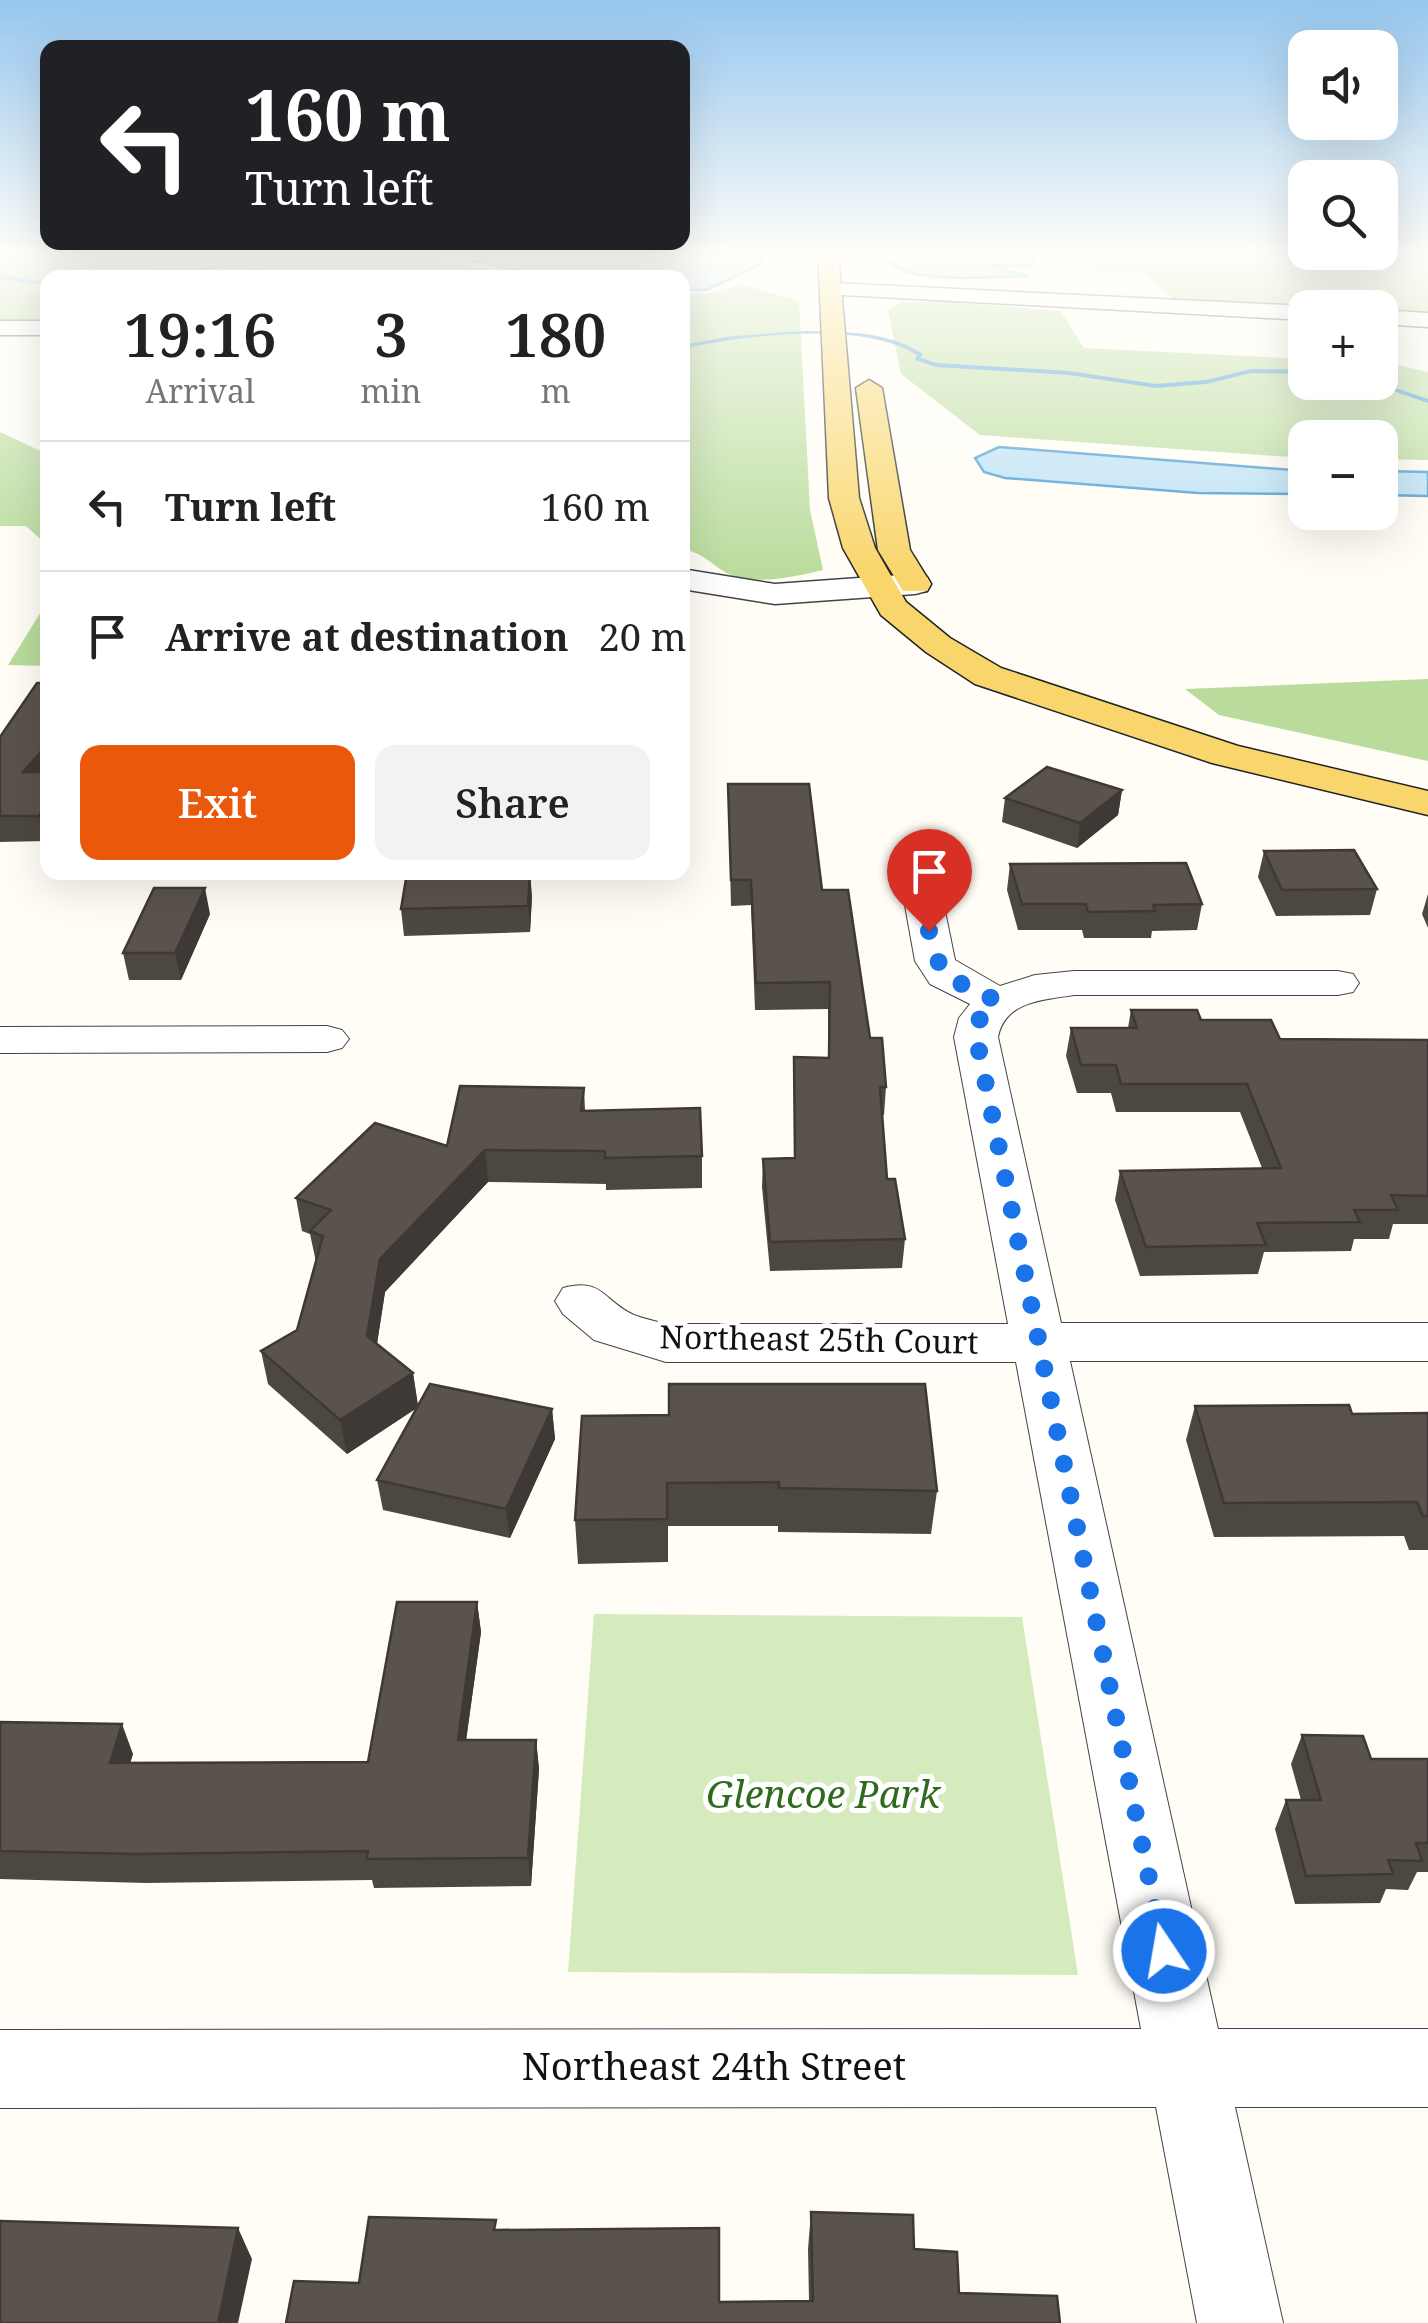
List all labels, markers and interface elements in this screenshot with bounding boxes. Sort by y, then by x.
map controls [1288,30,1398,530]
button: sound [1288,30,1398,140]
text: 160 m [245,66,451,162]
icon: left [80,80,210,210]
text: Turn left [245,157,434,218]
button: search [1288,160,1398,270]
button: + [1288,290,1398,400]
text: 19:16 [124,293,277,375]
text: 3 [374,293,408,375]
text: 180 [505,293,606,375]
text: Arrival [145,369,255,412]
text: min [360,369,421,412]
text: m [541,369,571,412]
button: − [1288,420,1398,530]
icon: left [80,479,135,534]
text: Turn left [165,480,336,532]
text: 160 m [540,480,650,532]
icon: arrive [80,609,135,664]
text: Arrive at destination [165,610,569,662]
text: 20 m [599,610,687,662]
button: Exit [80,745,355,860]
button: Share [375,745,650,860]
pin [887,829,972,932]
icon: arrive [902,844,957,899]
street label: Northeast 25th Court [659,1314,979,1363]
park label: Glencoe Park [706,1767,941,1819]
position arrow [1112,1899,1216,2003]
street label: Northeast 24th Street [522,2039,906,2091]

